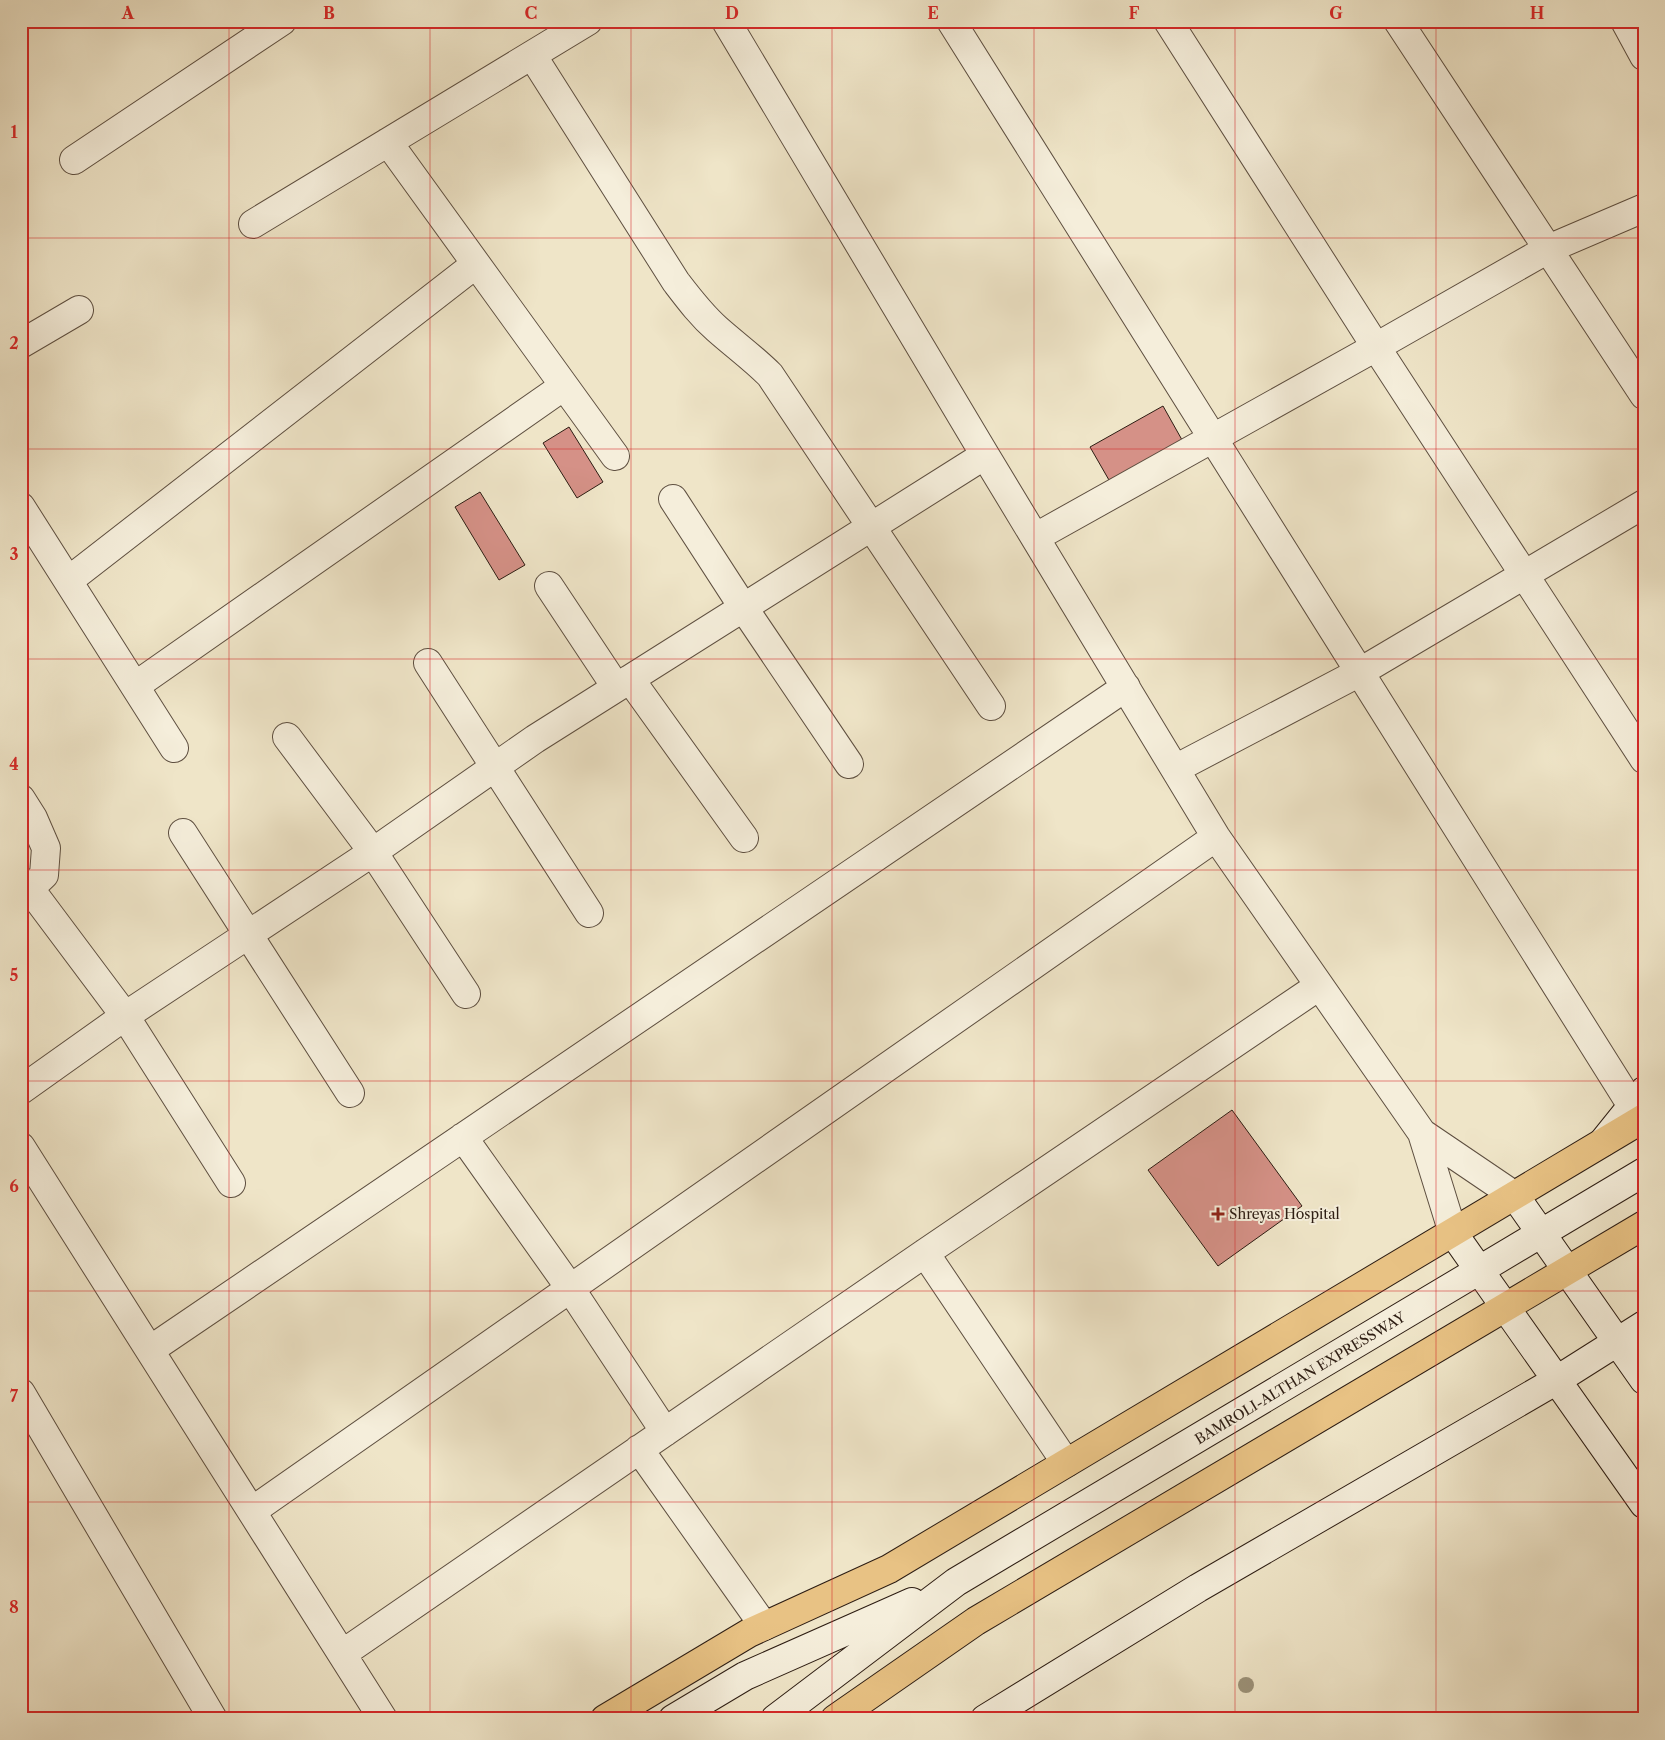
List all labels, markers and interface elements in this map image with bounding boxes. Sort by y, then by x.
text: A [121,3,135,23]
text: B [323,3,335,23]
text: C [525,3,537,23]
text: D [725,3,739,23]
text: E [927,3,939,23]
text: F [1129,3,1140,23]
text: G [1329,3,1343,23]
text: H [1530,3,1544,23]
text: 1 [10,122,18,142]
text: 2 [9,333,19,353]
text: 3 [9,544,19,564]
text: 4 [9,754,19,774]
text: 5 [10,965,19,985]
text: 6 [9,1176,19,1196]
place label: Shreyas Hospital [1229,1205,1340,1223]
marker: Shreyas Hospital [1211,1207,1225,1221]
street label: BAMROLI-ALTHAN EXPRESSWAY [1192,1307,1409,1448]
text: 7 [10,1386,19,1406]
text: 8 [9,1597,19,1617]

